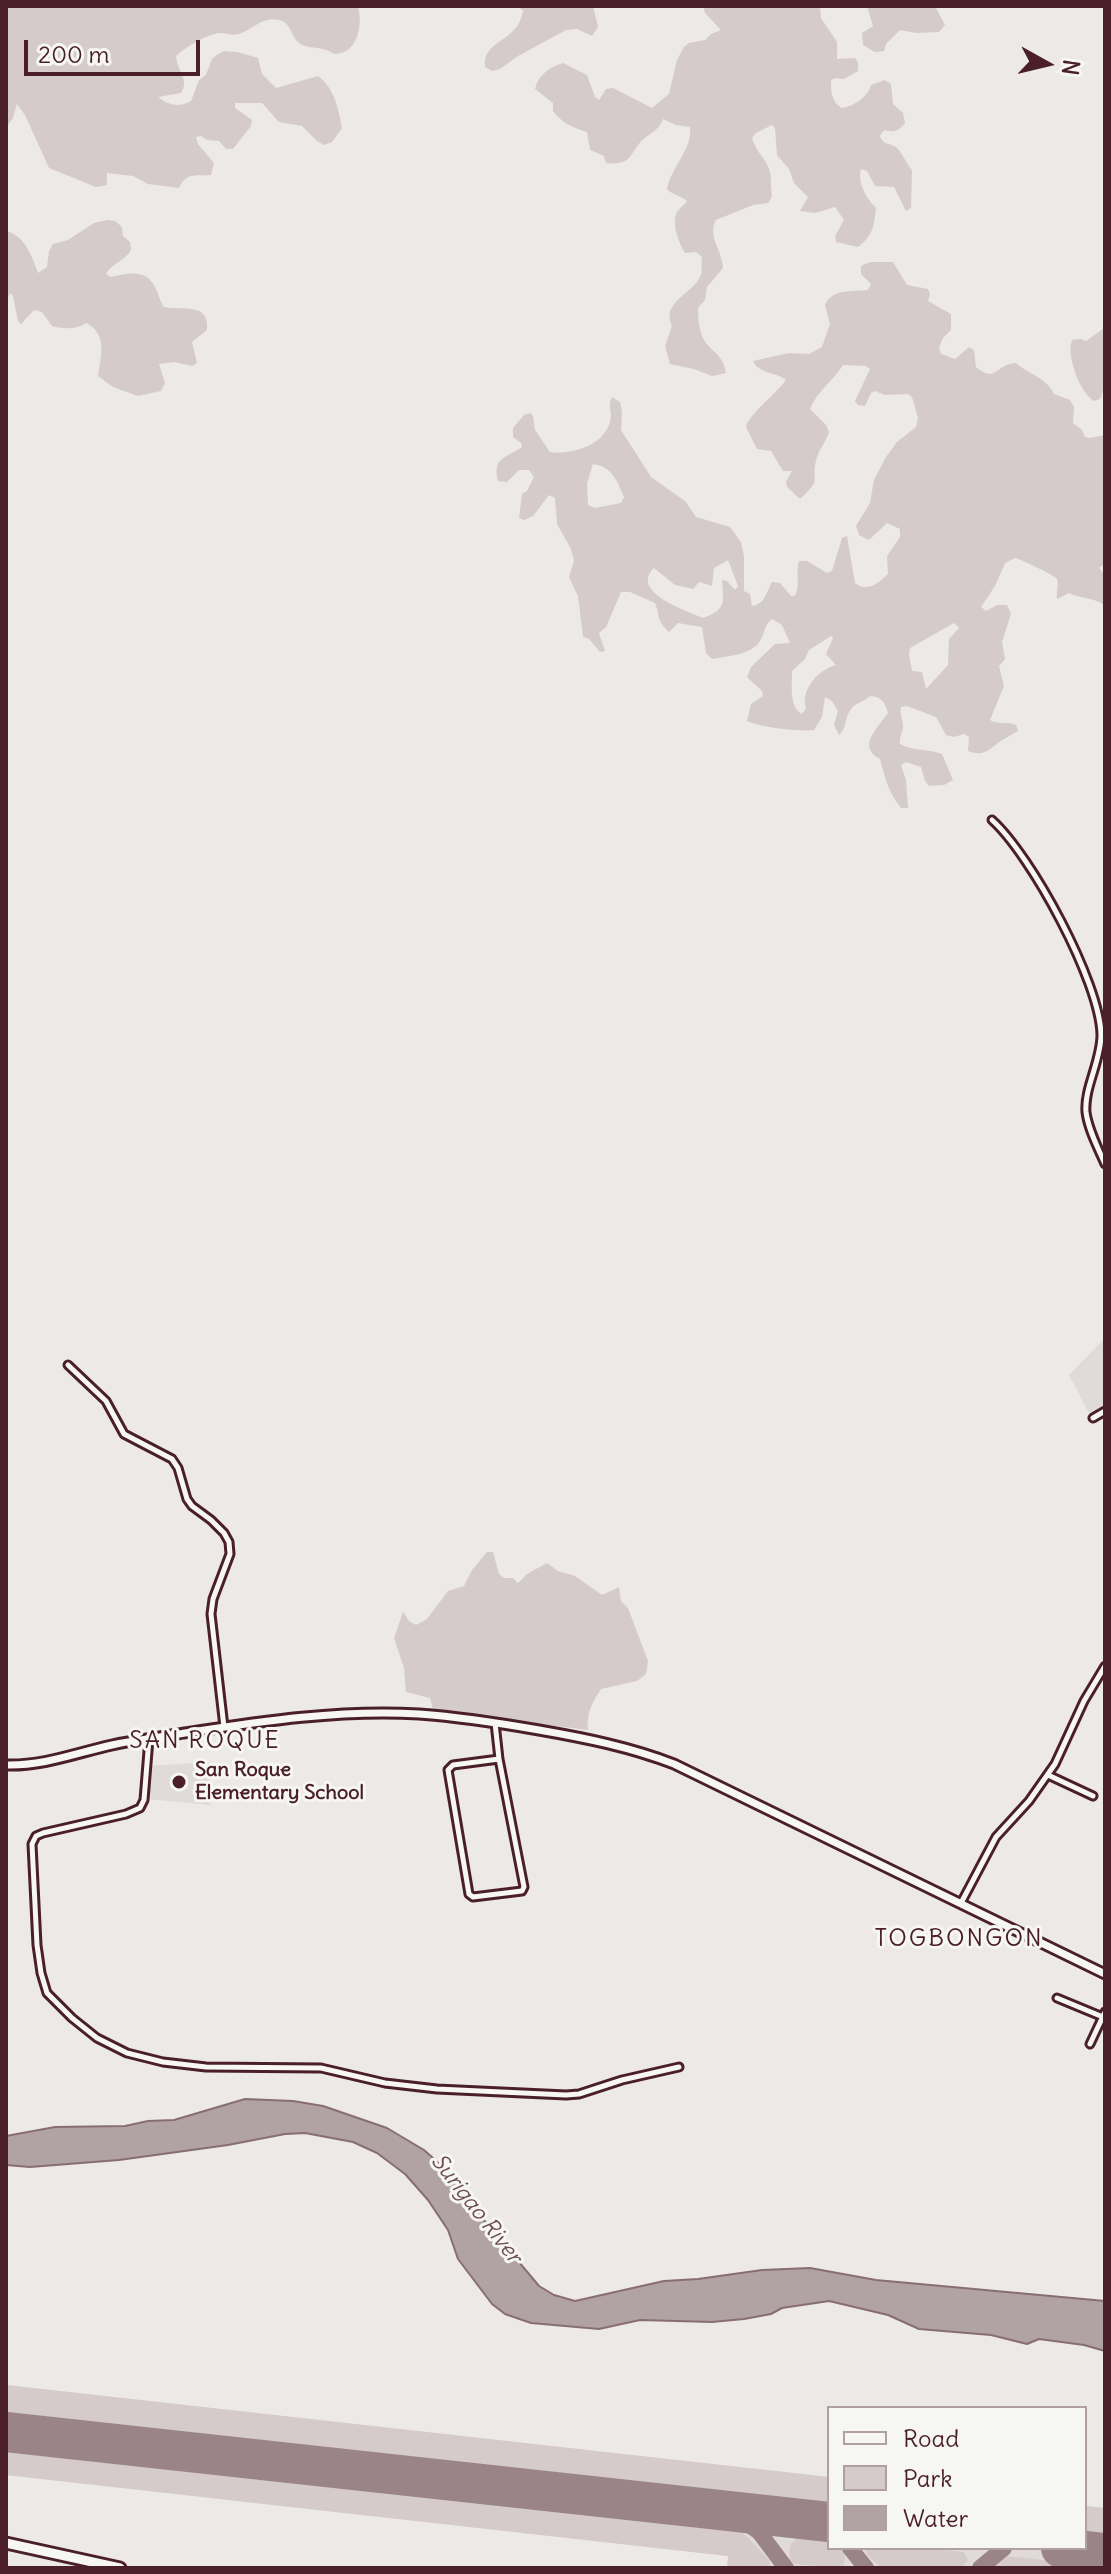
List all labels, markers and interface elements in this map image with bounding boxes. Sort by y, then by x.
scale bar [28,24,204,74]
north arrow [1007,24,1087,104]
text: 200 m [38,39,110,69]
text: N [1056,58,1086,77]
district label: SAN ROQUE [129,1727,281,1755]
place label: San Roque Elementary School [195,1758,364,1805]
marker: San Roque Elementary School [170,1773,188,1791]
district label: TOGBONGON [874,1925,1044,1953]
water label: Surigao River [425,2149,527,2269]
legend [827,2406,1087,2550]
text: Road [903,2423,959,2453]
text: Park [903,2463,953,2493]
text: Water [903,2503,968,2533]

